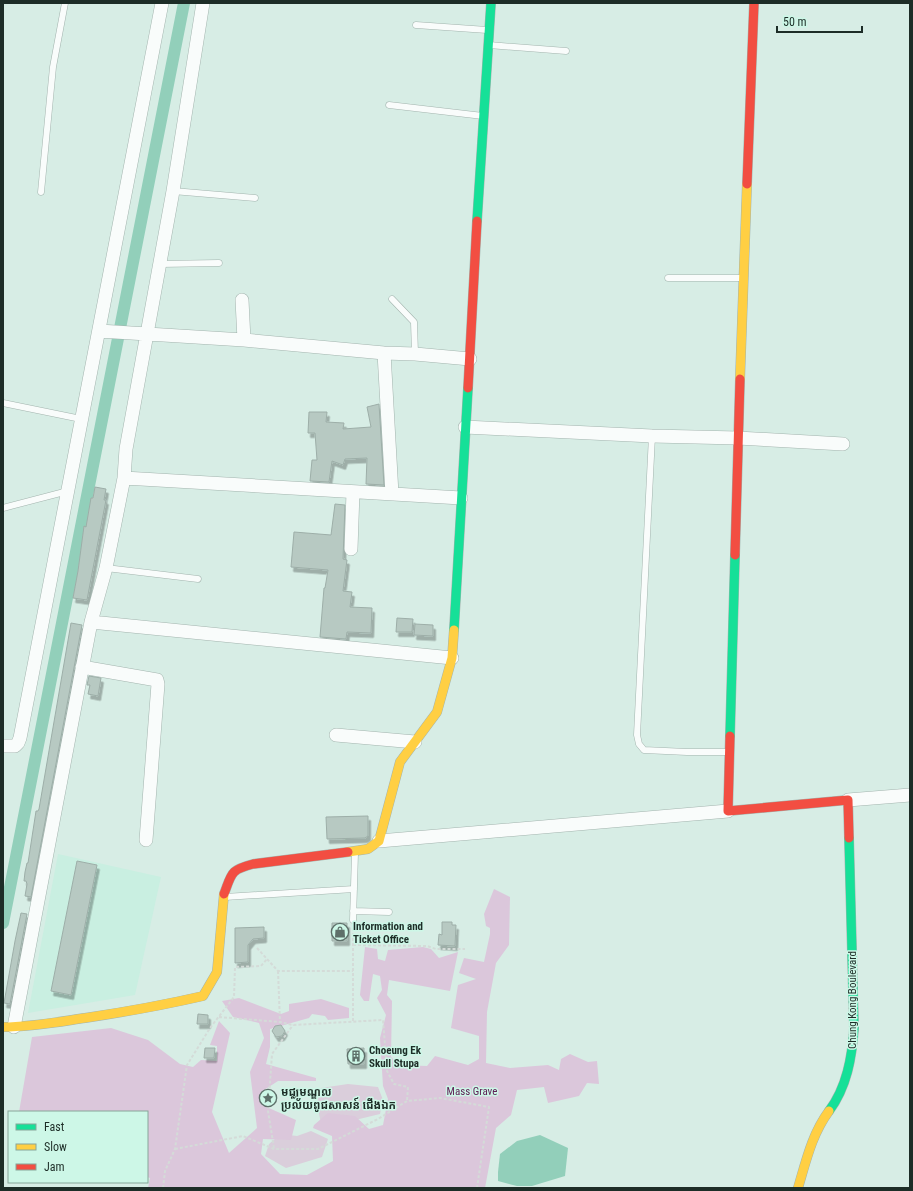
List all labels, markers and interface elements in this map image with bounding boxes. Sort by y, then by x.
scale bar [777,8,862,34]
text: 50 m [783,15,807,29]
place label: Information and Ticket Office [353,920,423,946]
shop icon: Information and Ticket Office [330,922,350,942]
street label: Chung Kong Boulevard [846,951,859,1049]
place label: Choeung Ek Skull Stupa [369,1044,422,1070]
building icon: Choeung Ek Skull Stupa [346,1046,366,1066]
park label: Mass Grave [447,1085,497,1098]
place label: មជ្ឈមណ្ឌល ប្រល័យពូជសាសន៍ ជើងឯក [281,1086,396,1112]
place icon: មជ្ឈមណ្ឌល ប្រល័យពូជសាសន៍ ជើងឯក [258,1088,278,1108]
legend [8,1111,148,1183]
text: Fast [44,1120,65,1134]
text: Slow [44,1140,67,1154]
text: Jam [44,1160,65,1174]

